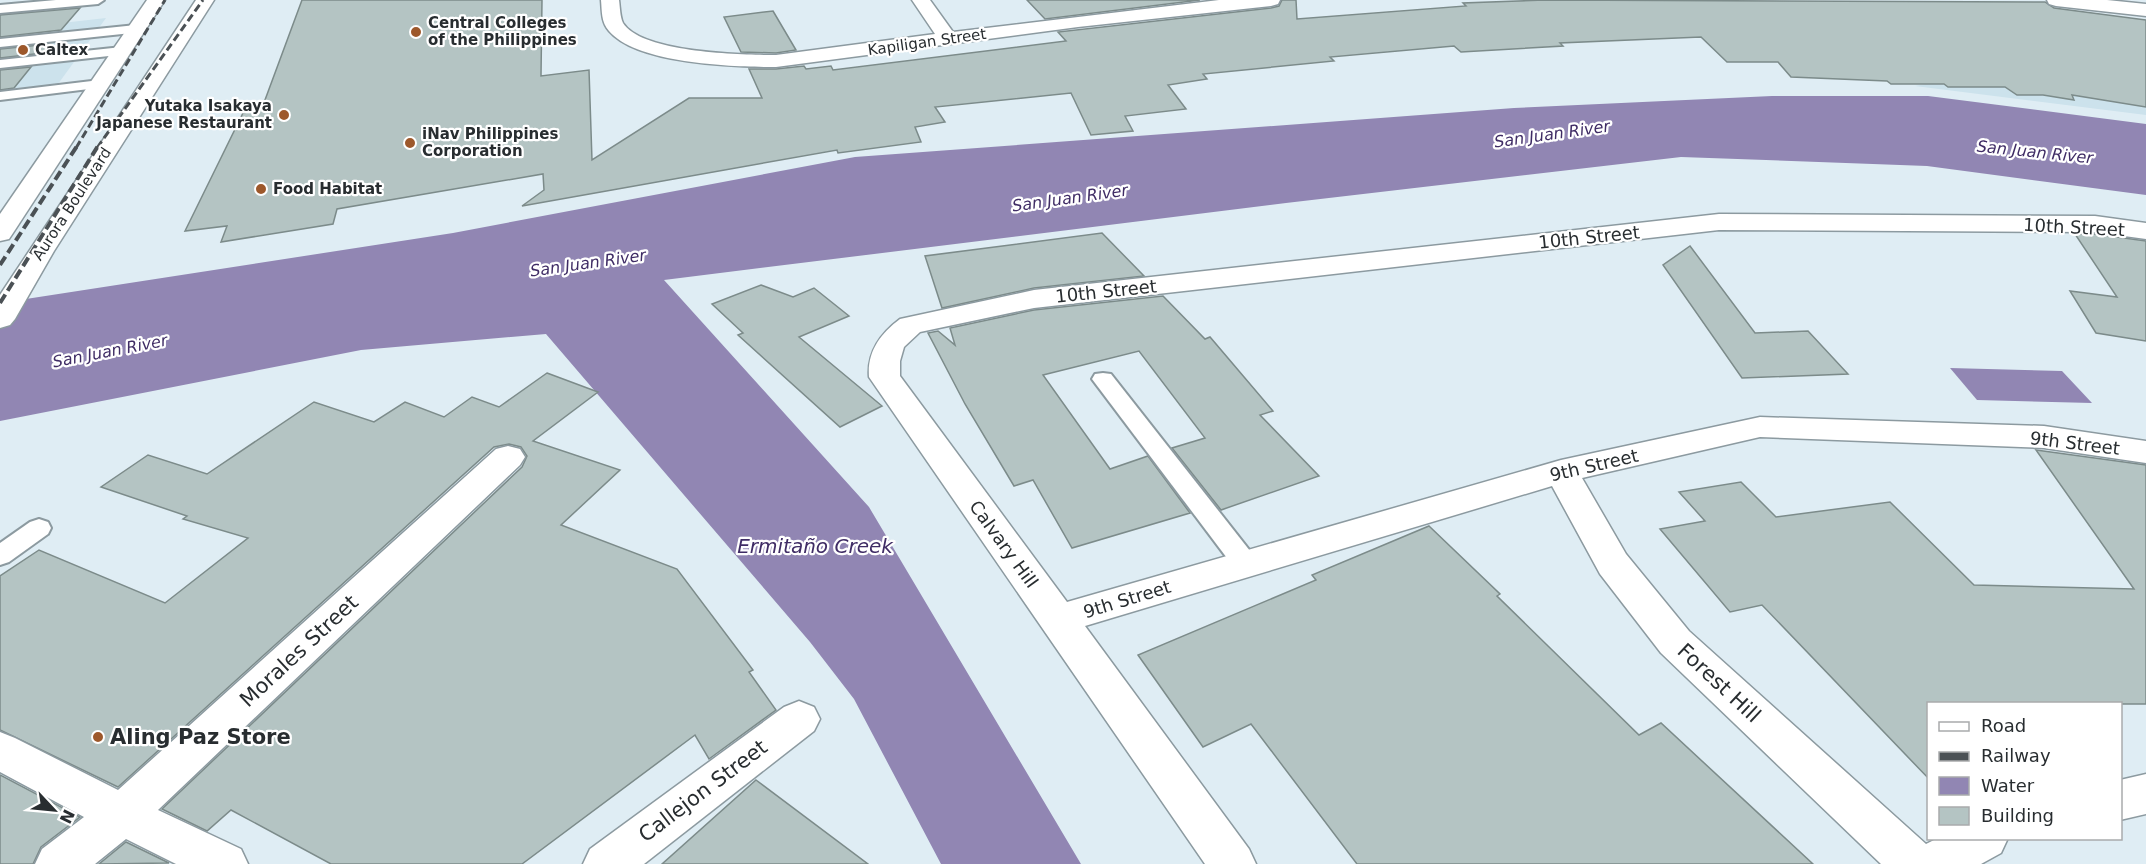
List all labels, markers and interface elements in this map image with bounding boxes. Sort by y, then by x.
place label: Central Colleges of the Philippines [428,14,577,49]
marker: Central Colleges of the Philippines [409,25,423,39]
street label: Kapiligan Street [867,25,987,59]
place label: Caltex [35,41,89,59]
marker: Caltex [16,43,30,57]
place label: Yutaka Isakaya Japanese Restaurant [95,97,272,132]
marker: Yutaka Isakaya Japanese Restaurant [277,108,291,122]
water label: San Juan River [1493,116,1612,152]
place label: iNav Philippines Corporation [422,125,558,160]
marker: iNav Philippines Corporation [403,136,417,150]
water label: San Juan River [1976,136,2095,168]
street label: Aurora Boulevard [29,144,115,264]
place label: Food Habitat [273,180,382,198]
water label: San Juan River [1011,180,1130,216]
marker: Food Habitat [254,182,268,196]
street label: 10th Street [2023,214,2125,240]
street label: 10th Street [1537,221,1641,253]
water label: San Juan River [529,245,648,281]
street label: 10th Street [1054,275,1158,307]
water label: San Juan River [51,330,170,371]
street label: 9th Street [2029,427,2121,459]
street label: 9th Street [1548,445,1640,485]
street label: Calvary Hill [965,496,1043,592]
water label: Ermitaño Creek [737,534,894,558]
street label: 9th Street [1081,576,1173,622]
street label: Morales Street [235,590,363,712]
street label: Forest Hill [1673,639,1765,727]
legend [1927,702,2122,840]
text: Road [1981,715,2026,736]
place label: Aling Paz Store [110,725,291,749]
marker: Aling Paz Store [91,730,105,744]
street label: Callejon Street [634,735,772,847]
text: Railway [1981,745,2051,766]
text: Water [1981,775,2035,796]
north arrow [24,780,84,840]
text: Building [1981,805,2054,826]
text: N [56,806,79,827]

